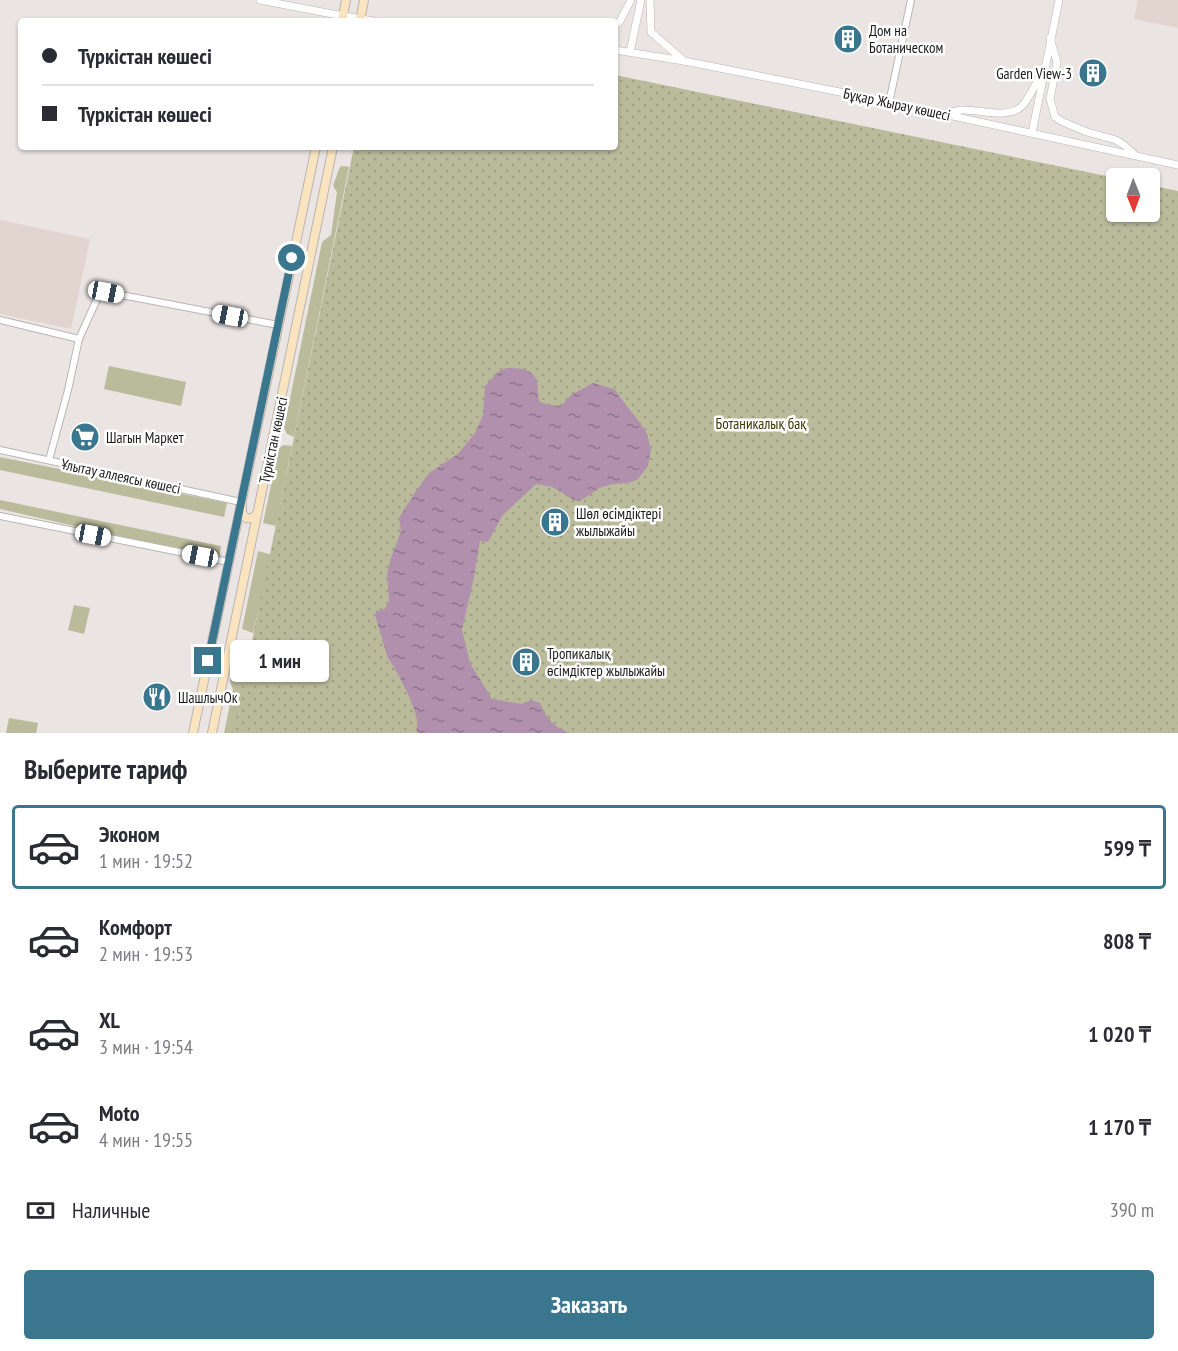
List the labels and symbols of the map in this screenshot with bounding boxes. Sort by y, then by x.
place label: Дом на Ботаническом [869,21,943,57]
building icon: Дом на Ботаническом [832,23,864,55]
building icon: Garden View-3 [1077,57,1109,89]
place label: Garden View-3 [996,64,1072,83]
street label: Бұқар Жырау көшесі [842,83,952,125]
north arrow [1106,168,1160,222]
route start [278,244,305,271]
car [87,280,125,304]
car [211,304,249,328]
street label: Түркістан көшесі [255,395,291,485]
park label: Ботаникалық бақ [716,414,807,433]
supermarket icon: Шагын Маркет [69,421,101,453]
place label: Шагын Маркет [106,428,184,447]
street label: Ұлытау аллеясы көшесі [60,454,182,498]
place label: Шөл өсімдіктері жылыжайы [576,504,661,540]
building icon: Шөл өсімдіктері жылыжайы [539,506,571,538]
car [74,523,112,547]
car [181,544,219,568]
callout: 1 мин [229,640,328,682]
place label: Тропикалық өсімдіктер жылыжайы [547,644,665,680]
building icon: Тропикалық өсімдіктер жылыжайы [510,646,542,678]
route end [194,647,221,674]
restaurant icon: ШашлычОк [141,681,173,713]
place label: ШашлычОк [178,688,238,707]

